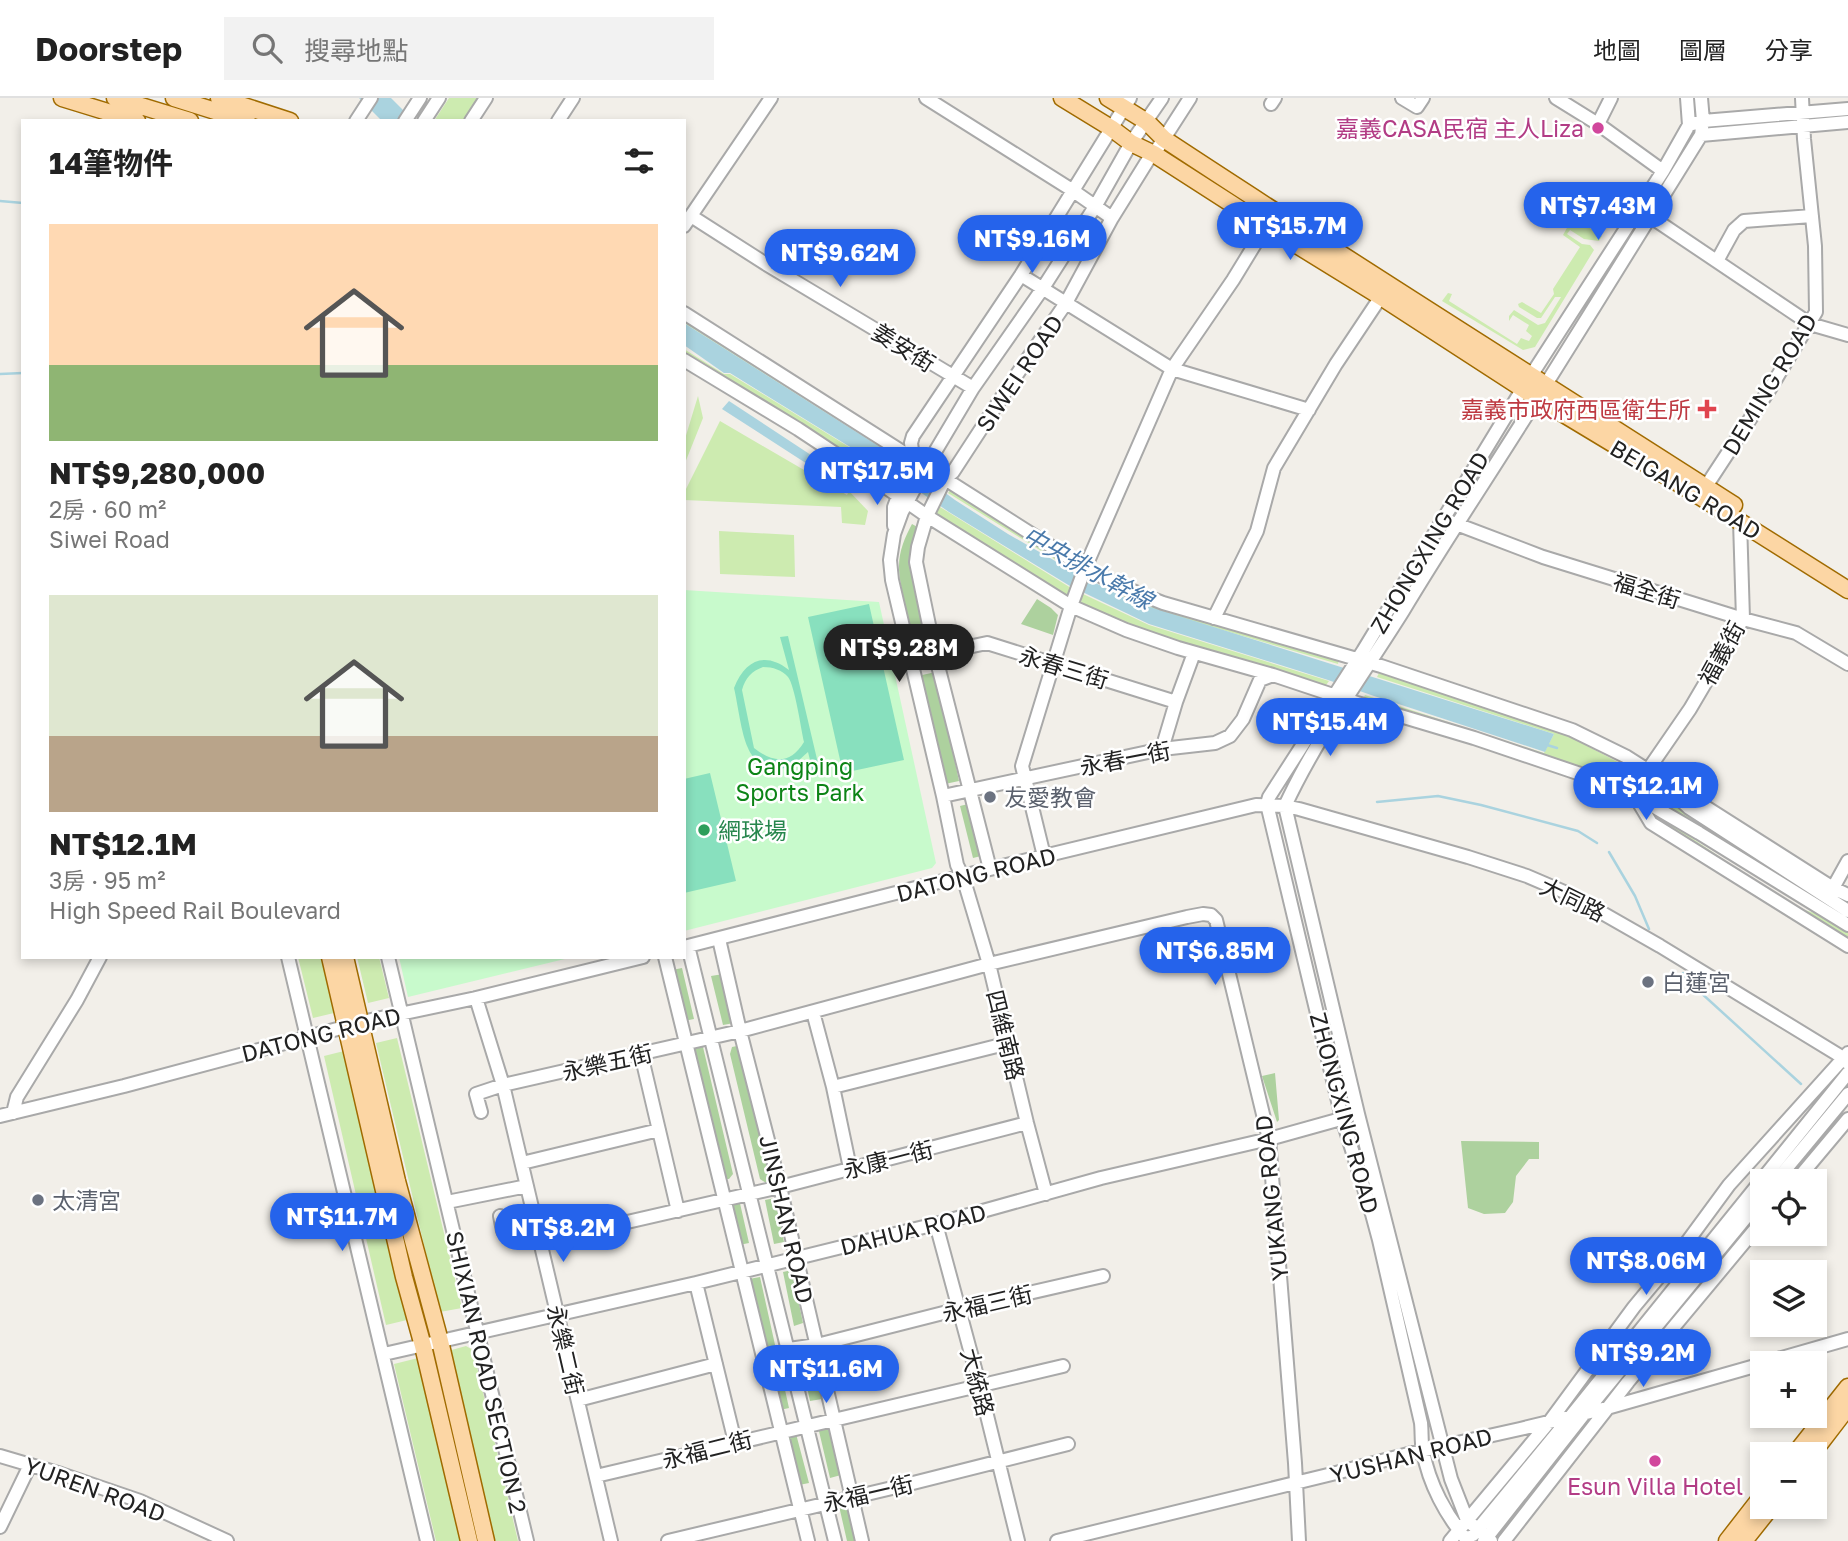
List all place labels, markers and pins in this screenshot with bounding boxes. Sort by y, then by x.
place label: 嘉義CASA民宿 主人Liza [1336,114,1584,142]
marker: 嘉義CASA民宿 主人Liza [1590,120,1606,136]
pin: NT$7.43M [1526,183,1670,242]
pin: NT$15.7M [1218,202,1362,262]
pin: NT$9.16M [960,216,1104,275]
pin: NT$9.62M [768,230,912,289]
place label: 嘉義市政府西區衛生所 [1461,395,1691,423]
marker: 嘉義市政府西區衛生所 [1697,399,1717,419]
pin: NT$17.5M [805,448,949,507]
pin: NT$9.28M [827,624,971,684]
pin: NT$15.4M [1258,698,1402,758]
pin: NT$12.1M [1574,762,1718,822]
place label: 友愛教會 [1004,783,1096,811]
marker: 友愛教會 [982,789,998,805]
place label: 網球場 [718,816,787,844]
marker: 網球場 [696,822,712,838]
pin: NT$6.85M [1143,928,1287,987]
place label: 白蓮宮 [1662,968,1731,996]
marker: 白蓮宮 [1640,974,1656,990]
place label: 太清宮 [52,1186,121,1214]
marker: 太清宮 [30,1192,46,1208]
pin: NT$11.7M [270,1194,414,1253]
pin: NT$8.2M [498,1204,628,1264]
pin: NT$8.06M [1574,1238,1718,1297]
pin: NT$9.2M [1578,1330,1708,1389]
pin: NT$11.6M [754,1346,898,1405]
marker: Esun Villa Hotel [1647,1453,1663,1469]
place label: Esun Villa Hotel [1567,1472,1743,1500]

